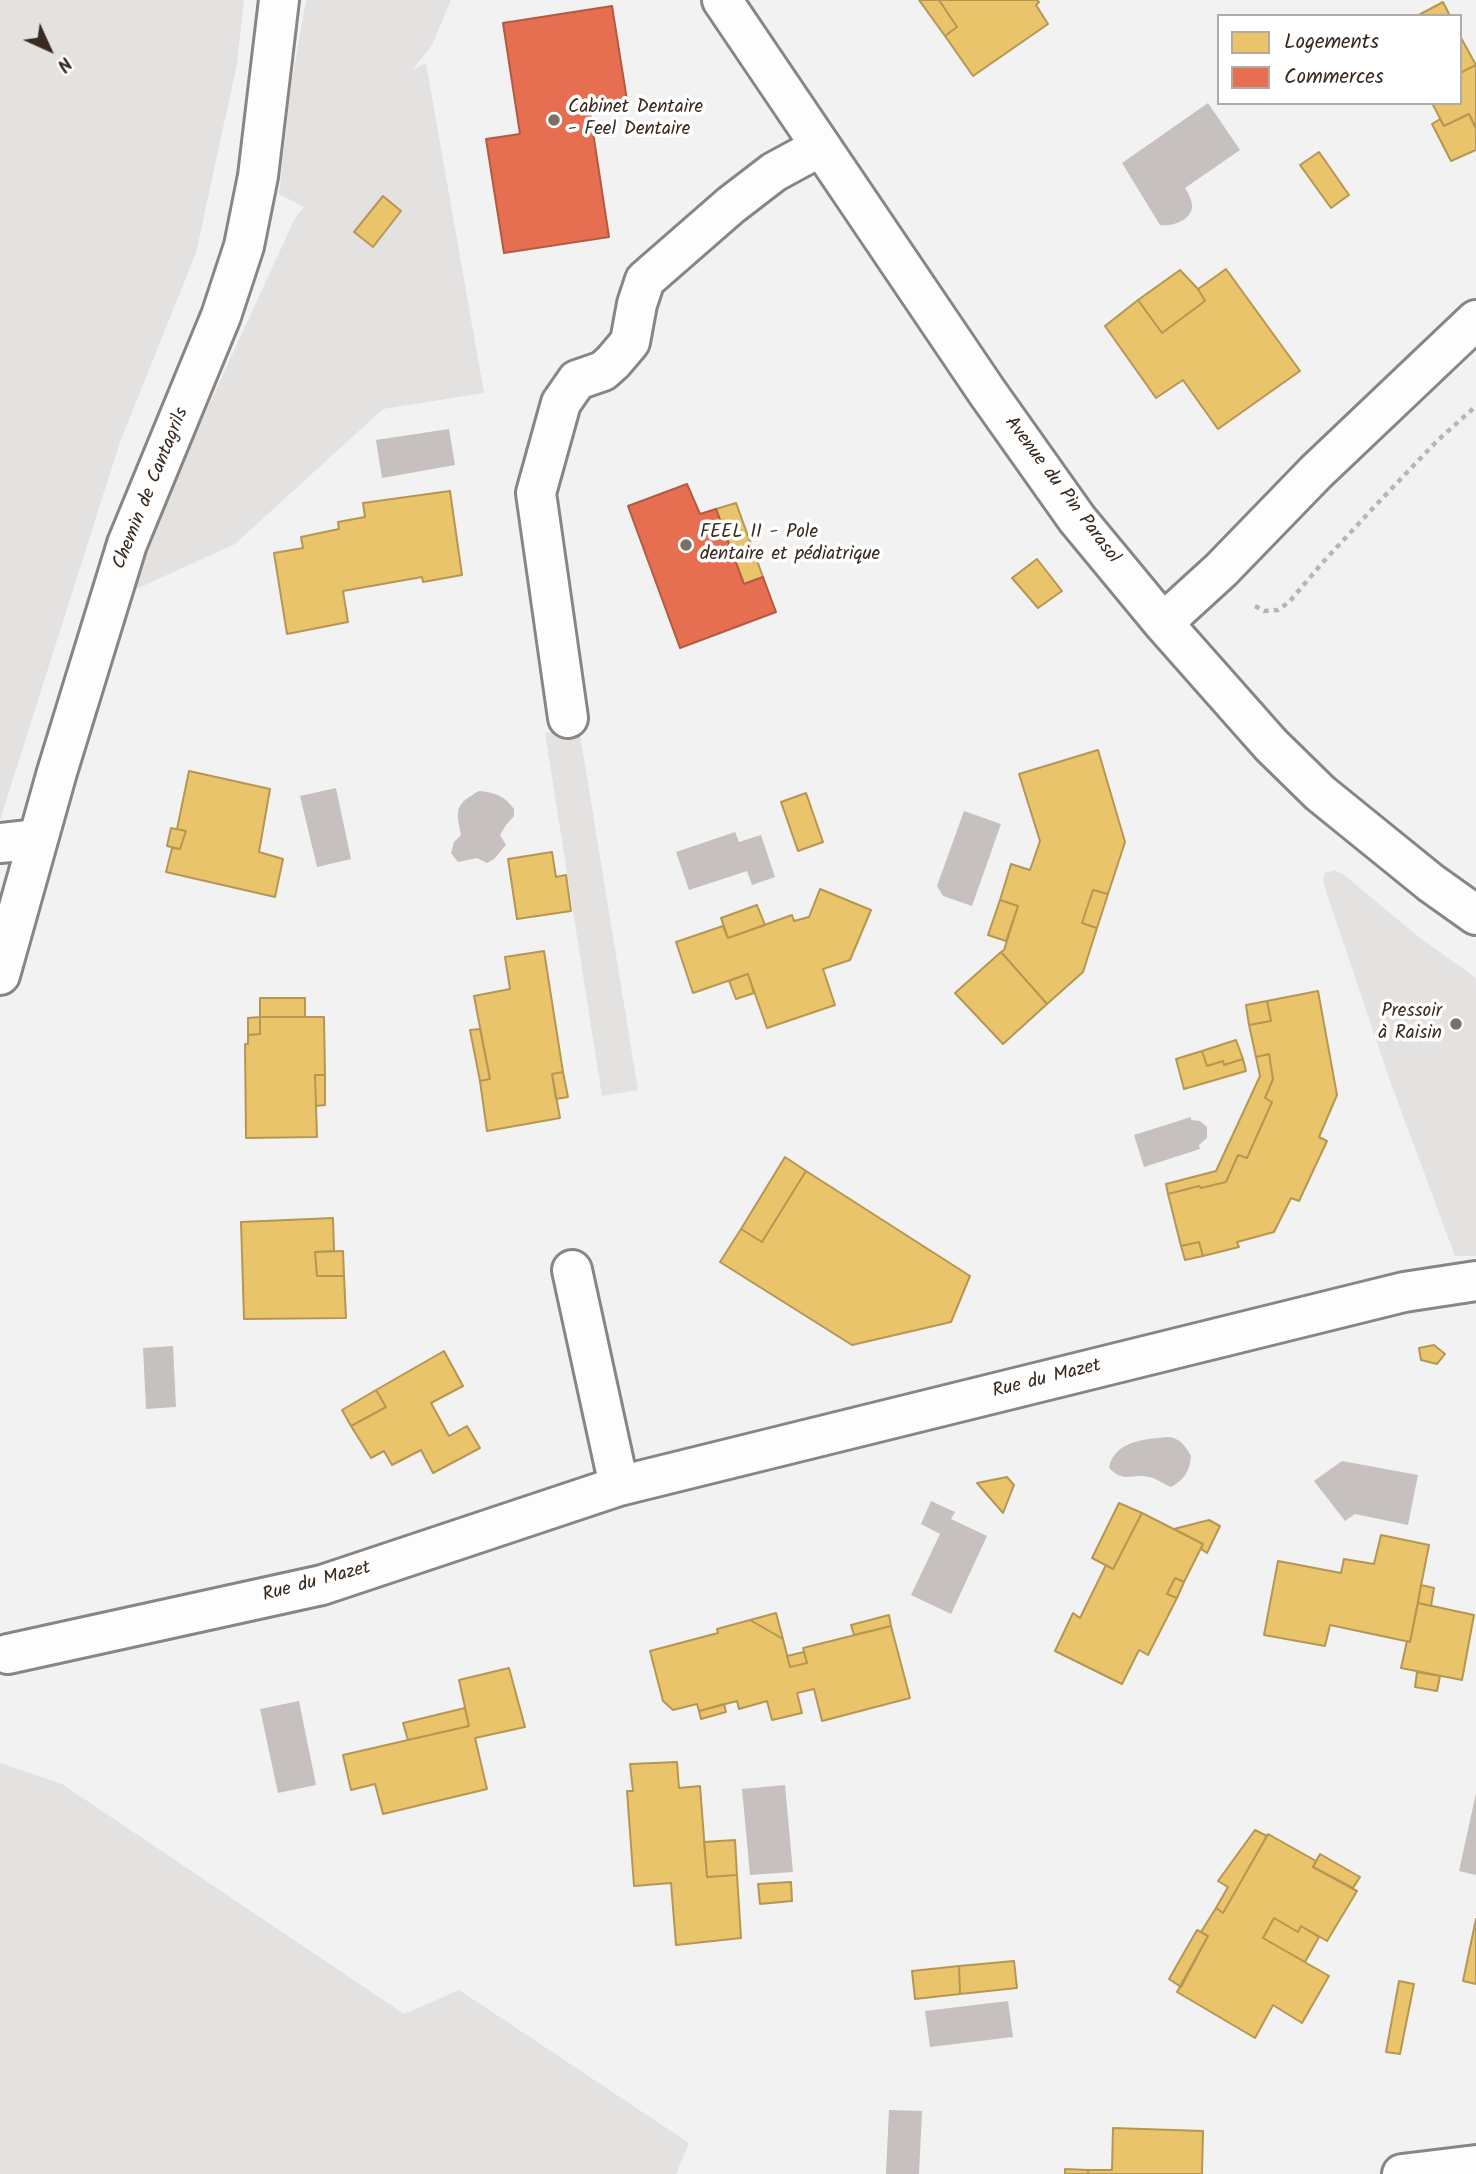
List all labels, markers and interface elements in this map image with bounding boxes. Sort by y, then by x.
north arrow [14,14,84,84]
legend [1217,14,1462,105]
text: Logements [1284,26,1379,59]
text: N [49,49,79,79]
text: Commerces [1284,61,1384,94]
place label: Cabinet Dentaire - Feel Dentaire [568,98,703,142]
marker: Cabinet Dentaire - Feel Dentaire [546,112,562,128]
street label: Chemin de Cantagrils [109,405,195,573]
street label: Avenue du Pin Parasol [998,413,1124,569]
place label: FEEL II - Pole dentaire et pédiatrique [700,523,880,567]
marker: FEEL II - Pole dentaire et pédiatrique [678,537,694,553]
place label: Pressoir à Raisin [1378,1002,1442,1046]
marker: Pressoir à Raisin [1448,1016,1464,1032]
street label: Rue du Mazet [990,1356,1104,1404]
street label: Rue du Mazet [261,1558,373,1608]

